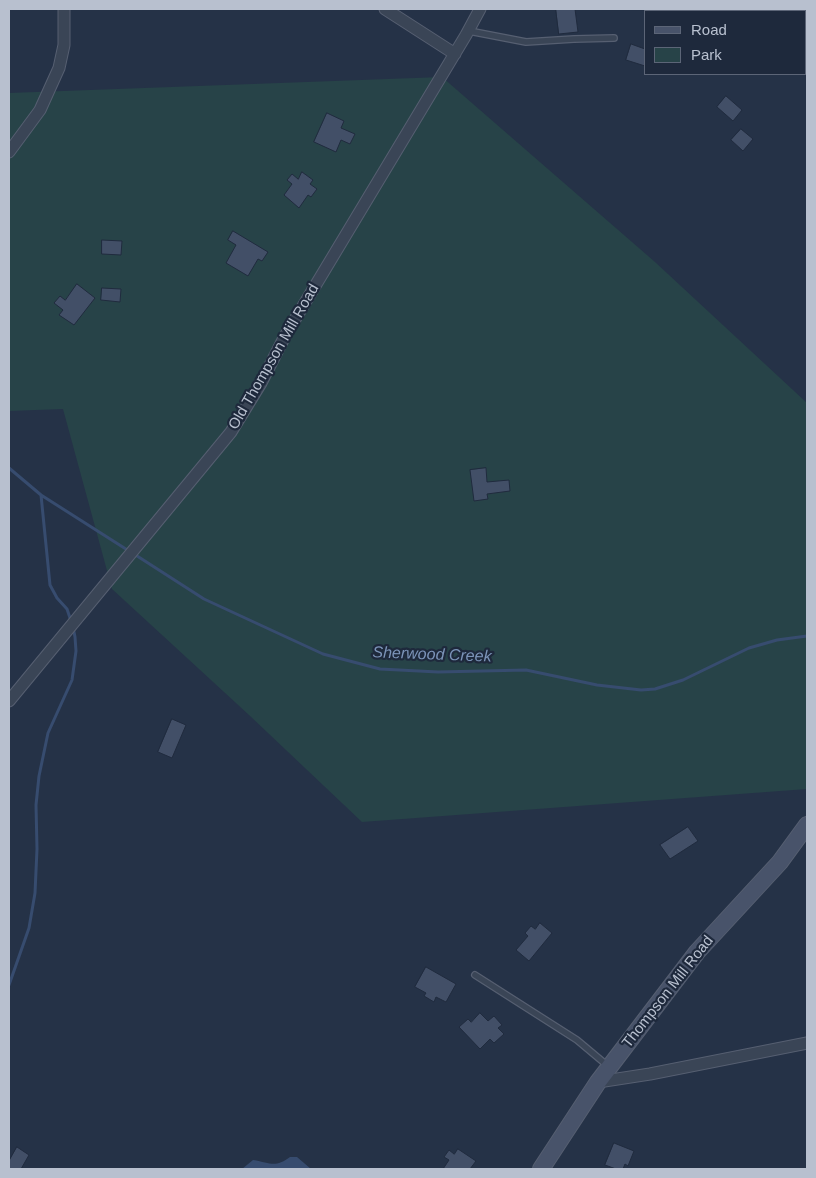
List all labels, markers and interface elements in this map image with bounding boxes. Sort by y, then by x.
legend [644,10,806,75]
text: Road [691,21,727,38]
text: Park [691,46,722,63]
street label: Old Thompson Mill Road [225,281,323,433]
water label: Sherwood Creek [372,643,492,667]
street label: Thompson Mill Road [619,932,717,1052]

